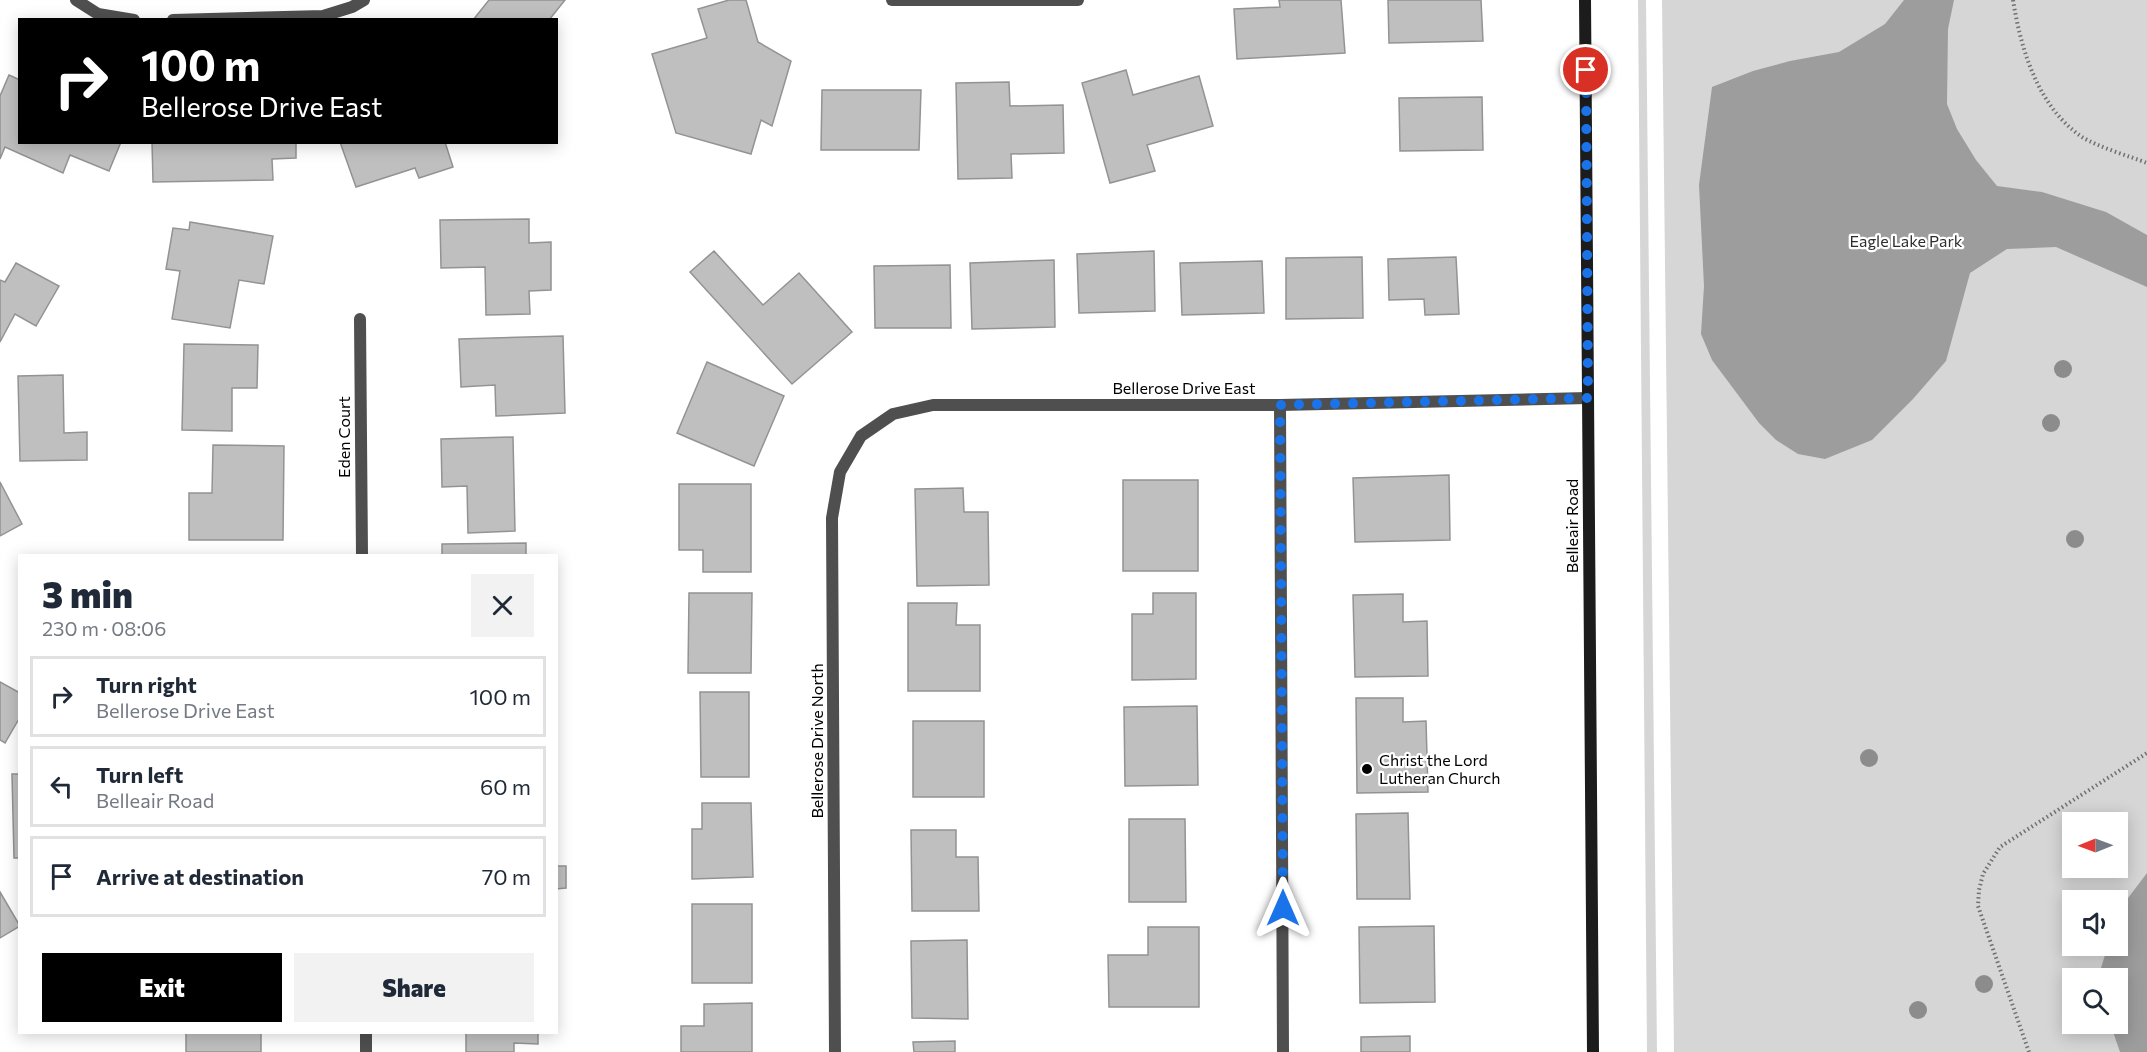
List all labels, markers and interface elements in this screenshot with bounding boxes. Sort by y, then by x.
text: 100 m [141,38,261,90]
icon: right [42,42,120,120]
pin [1560,44,1611,95]
icon: arrive [1569,53,1602,86]
text: Bellerose Drive East [141,90,382,123]
park label: Eagle Lake Park [1850,231,1963,250]
street label: Bellerose Drive East [1112,378,1256,397]
street label: Eden Court [334,396,353,478]
street label: Belleair Road [1562,479,1581,573]
text: 3 min [42,571,133,615]
button: close [471,574,534,637]
text: 230 m · 08:06 [42,616,166,640]
street label: Bellerose Drive North [807,663,826,819]
text: Turn right [96,671,197,698]
icon: right [45,680,78,713]
text: 100 m [469,683,531,710]
text: Bellerose Drive East [96,698,275,722]
place label: Christ the Lord Lutheran Church [1379,750,1500,787]
text: Turn left [96,761,183,788]
marker: Christ the Lord Lutheran Church [1360,762,1374,776]
icon: left [45,770,78,803]
text: 60 m [480,773,531,800]
text: Belleair Road [96,788,214,812]
north arrow [2062,812,2128,878]
map controls [2062,812,2128,1034]
icon: arrive [45,860,78,893]
text: Arrive at destination [96,863,304,890]
text: 70 m [482,863,531,890]
position arrow [1251,876,1315,940]
button: sound [2062,890,2128,956]
button: Exit [42,953,282,1022]
button: Share [294,953,534,1022]
button: search [2062,968,2128,1034]

